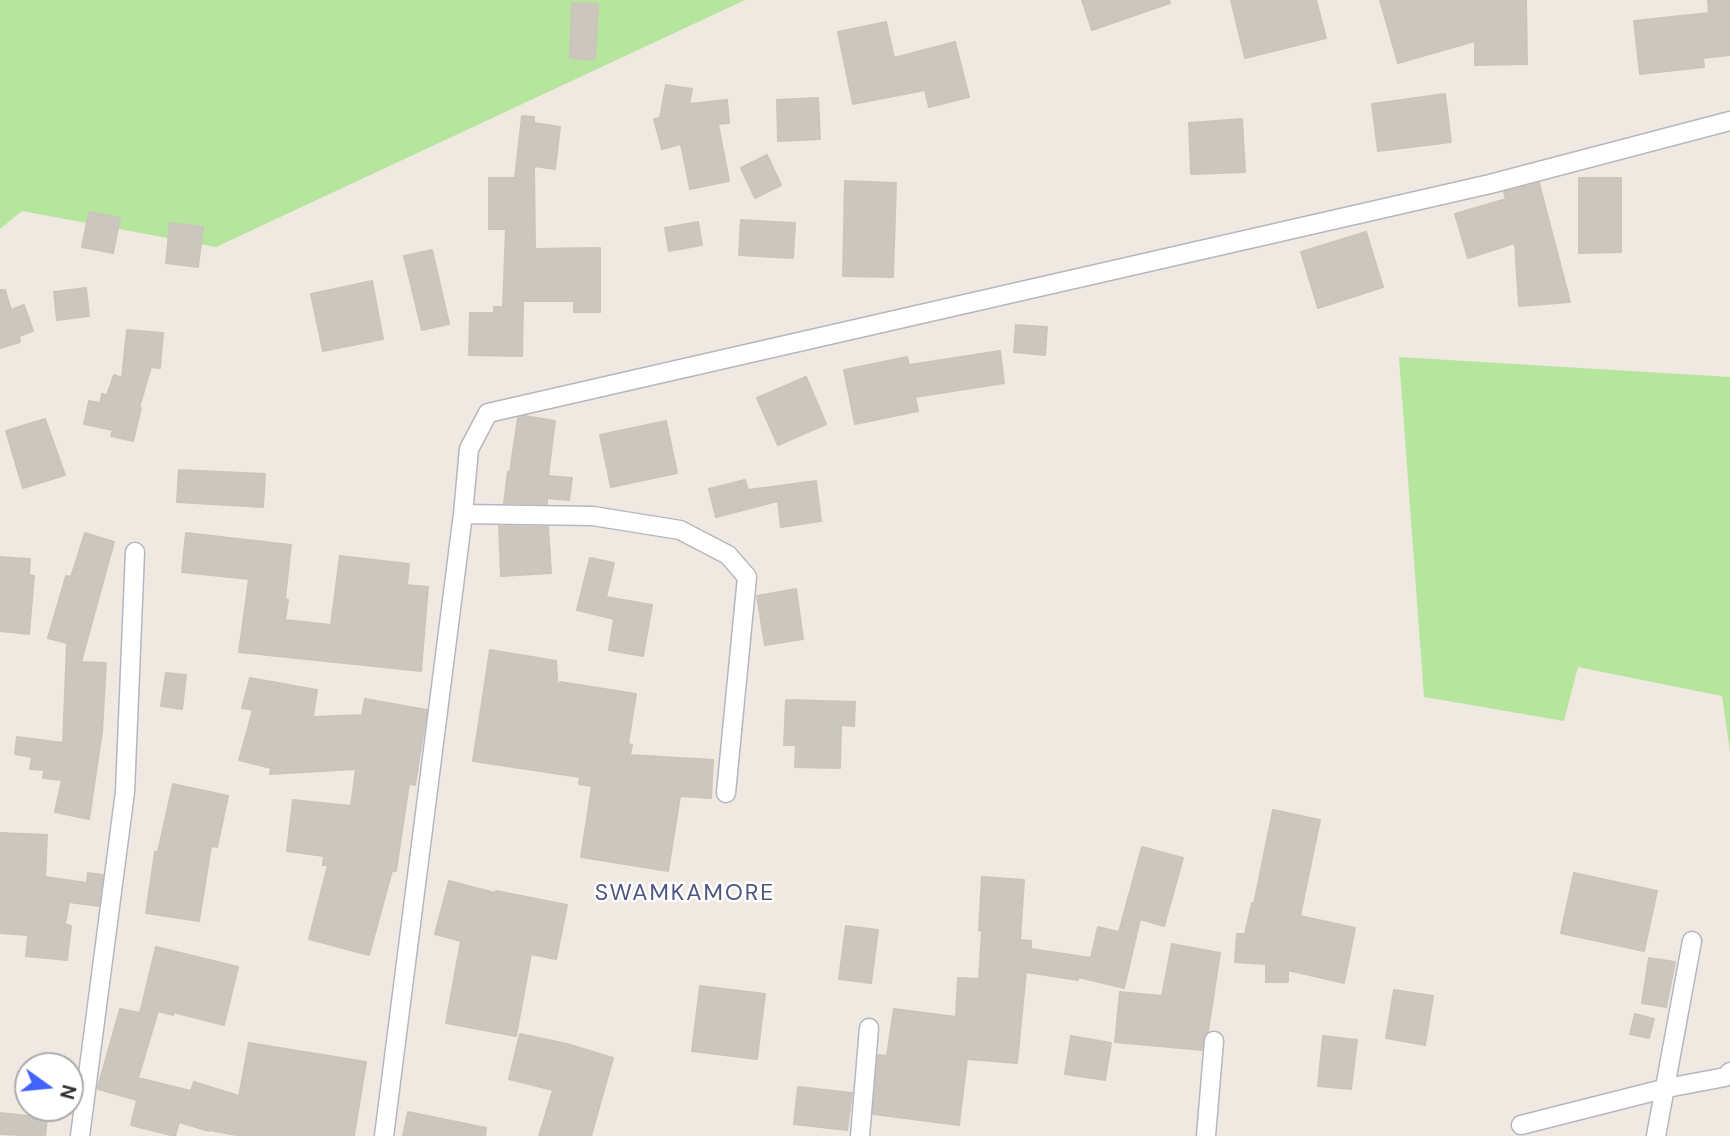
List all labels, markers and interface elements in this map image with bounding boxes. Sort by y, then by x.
district label: SWAMKAMORE [596,880,774,908]
north arrow [14,1052,84,1122]
text: N [54,1082,82,1102]

